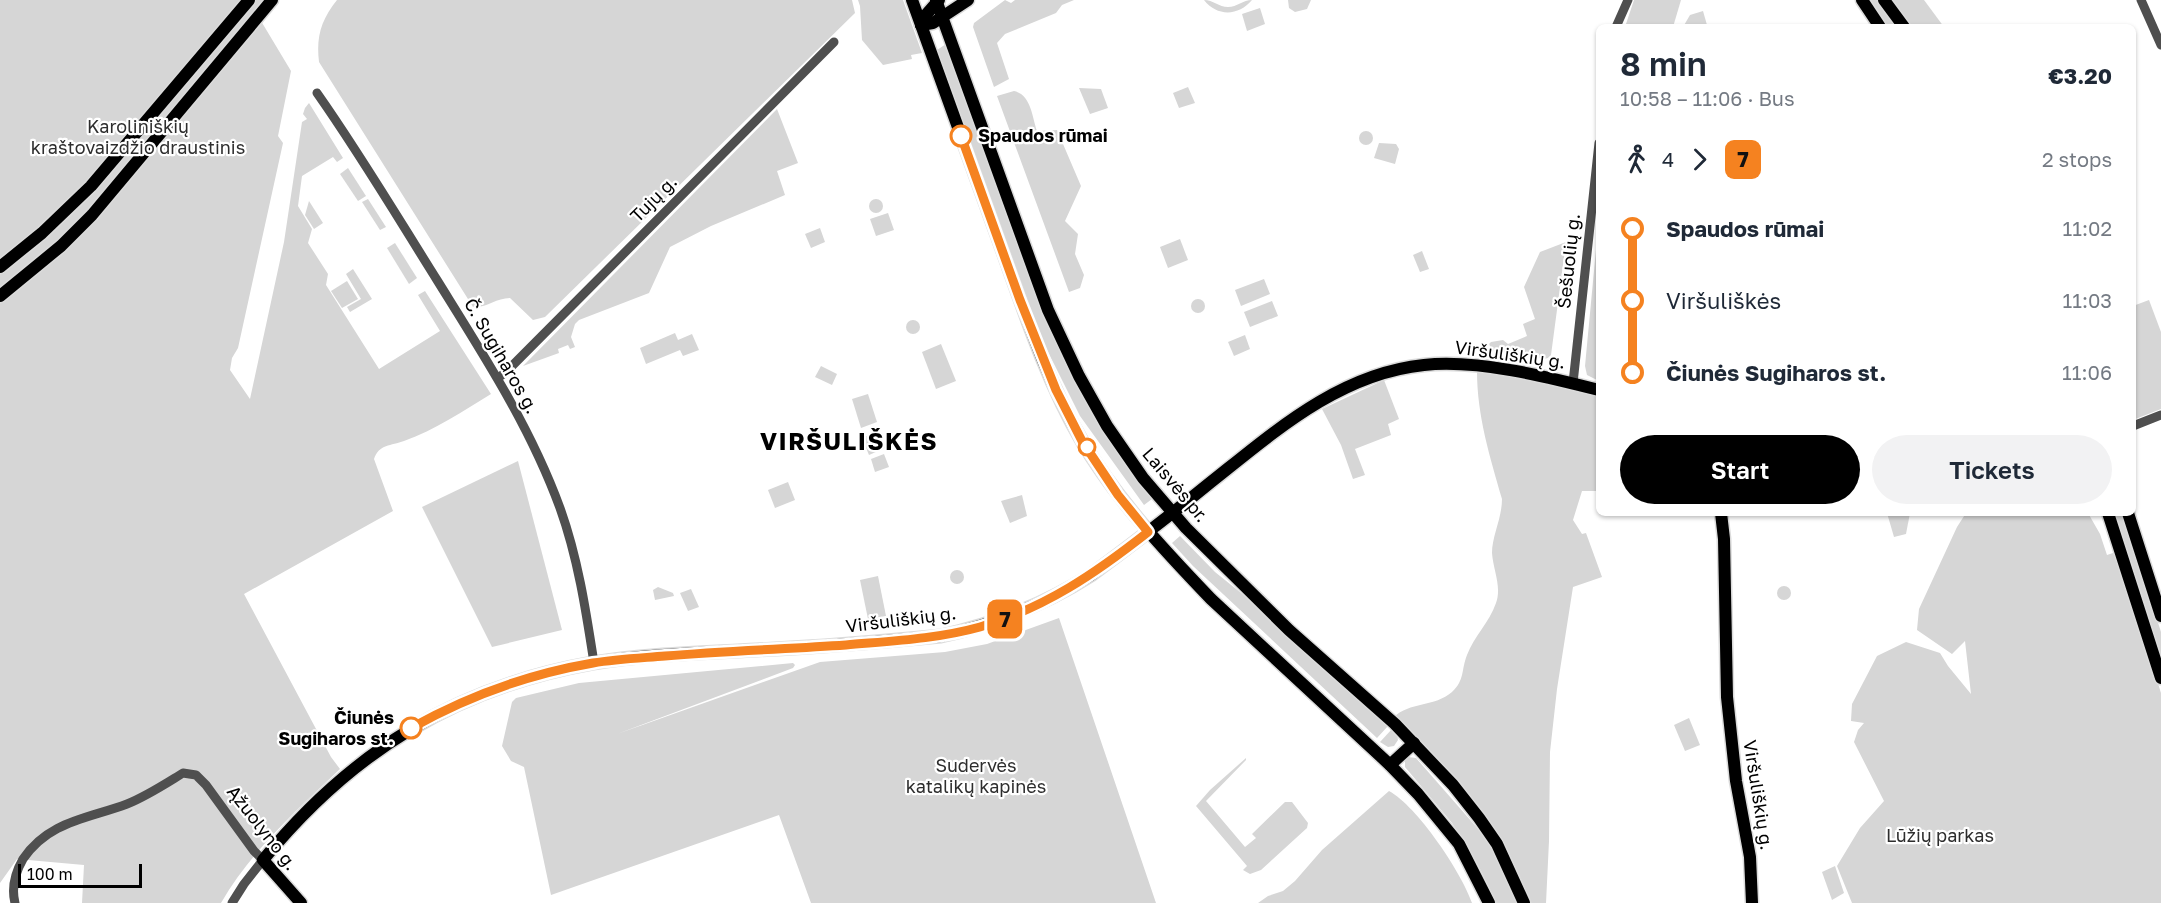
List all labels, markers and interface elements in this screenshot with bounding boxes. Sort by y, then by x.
text: 8 min [1620,44,1707,83]
text: €3.20 [2048,62,2112,89]
text: 10:58 – 11:06 · Bus [1620,86,1795,110]
park label: Karoliniškių kraštovaizdžio draustinis [31,115,245,158]
place label: Spaudos rūmai [978,124,1108,146]
marker: Spaudos rūmai [950,125,972,147]
icon: walk [1620,143,1653,176]
icon: forward [1683,143,1716,176]
text: 7 [1737,146,1749,172]
text: 4 [1662,147,1674,171]
text: 2 stops [2042,147,2112,171]
street label: Tujų g. [625,170,681,226]
street label: Šešuolių g. [1552,212,1584,310]
text: Spaudos rūmai [1666,215,1824,242]
text: 11:02 [2063,216,2112,240]
text: Viršuliškės [1666,287,1781,314]
text: 11:03 [2063,288,2112,312]
street label: Č. Sugiharos g. [460,294,544,417]
street label: Viršuliškių g. [1453,335,1567,373]
text: Čiunės Sugiharos st. [1666,359,1886,386]
text: 11:06 [2062,360,2112,384]
district label: VIRŠULIŠKĖS [760,426,938,455]
button: Start [1620,435,1860,504]
button: Tickets [1872,435,2112,504]
unlabelled marker [1078,438,1096,456]
street label: Laisvės pr. [1138,443,1213,526]
line badge: 7 [986,600,1024,638]
street label: Viršuliškių g. [844,601,957,637]
text: 7 [999,606,1011,632]
place label: Čiunės Sugiharos st. [278,706,394,749]
marker: Čiunės Sugiharos st. [400,717,422,739]
street label: Viršuliškių g. [1739,738,1779,852]
park label: Sudervės katalikų kapinės [906,754,1046,797]
street label: Ąžuolyno g. [223,781,303,874]
park label: Lūžių parkas [1886,824,1994,846]
scale bar [18,861,142,888]
text: 100 m [27,864,73,884]

